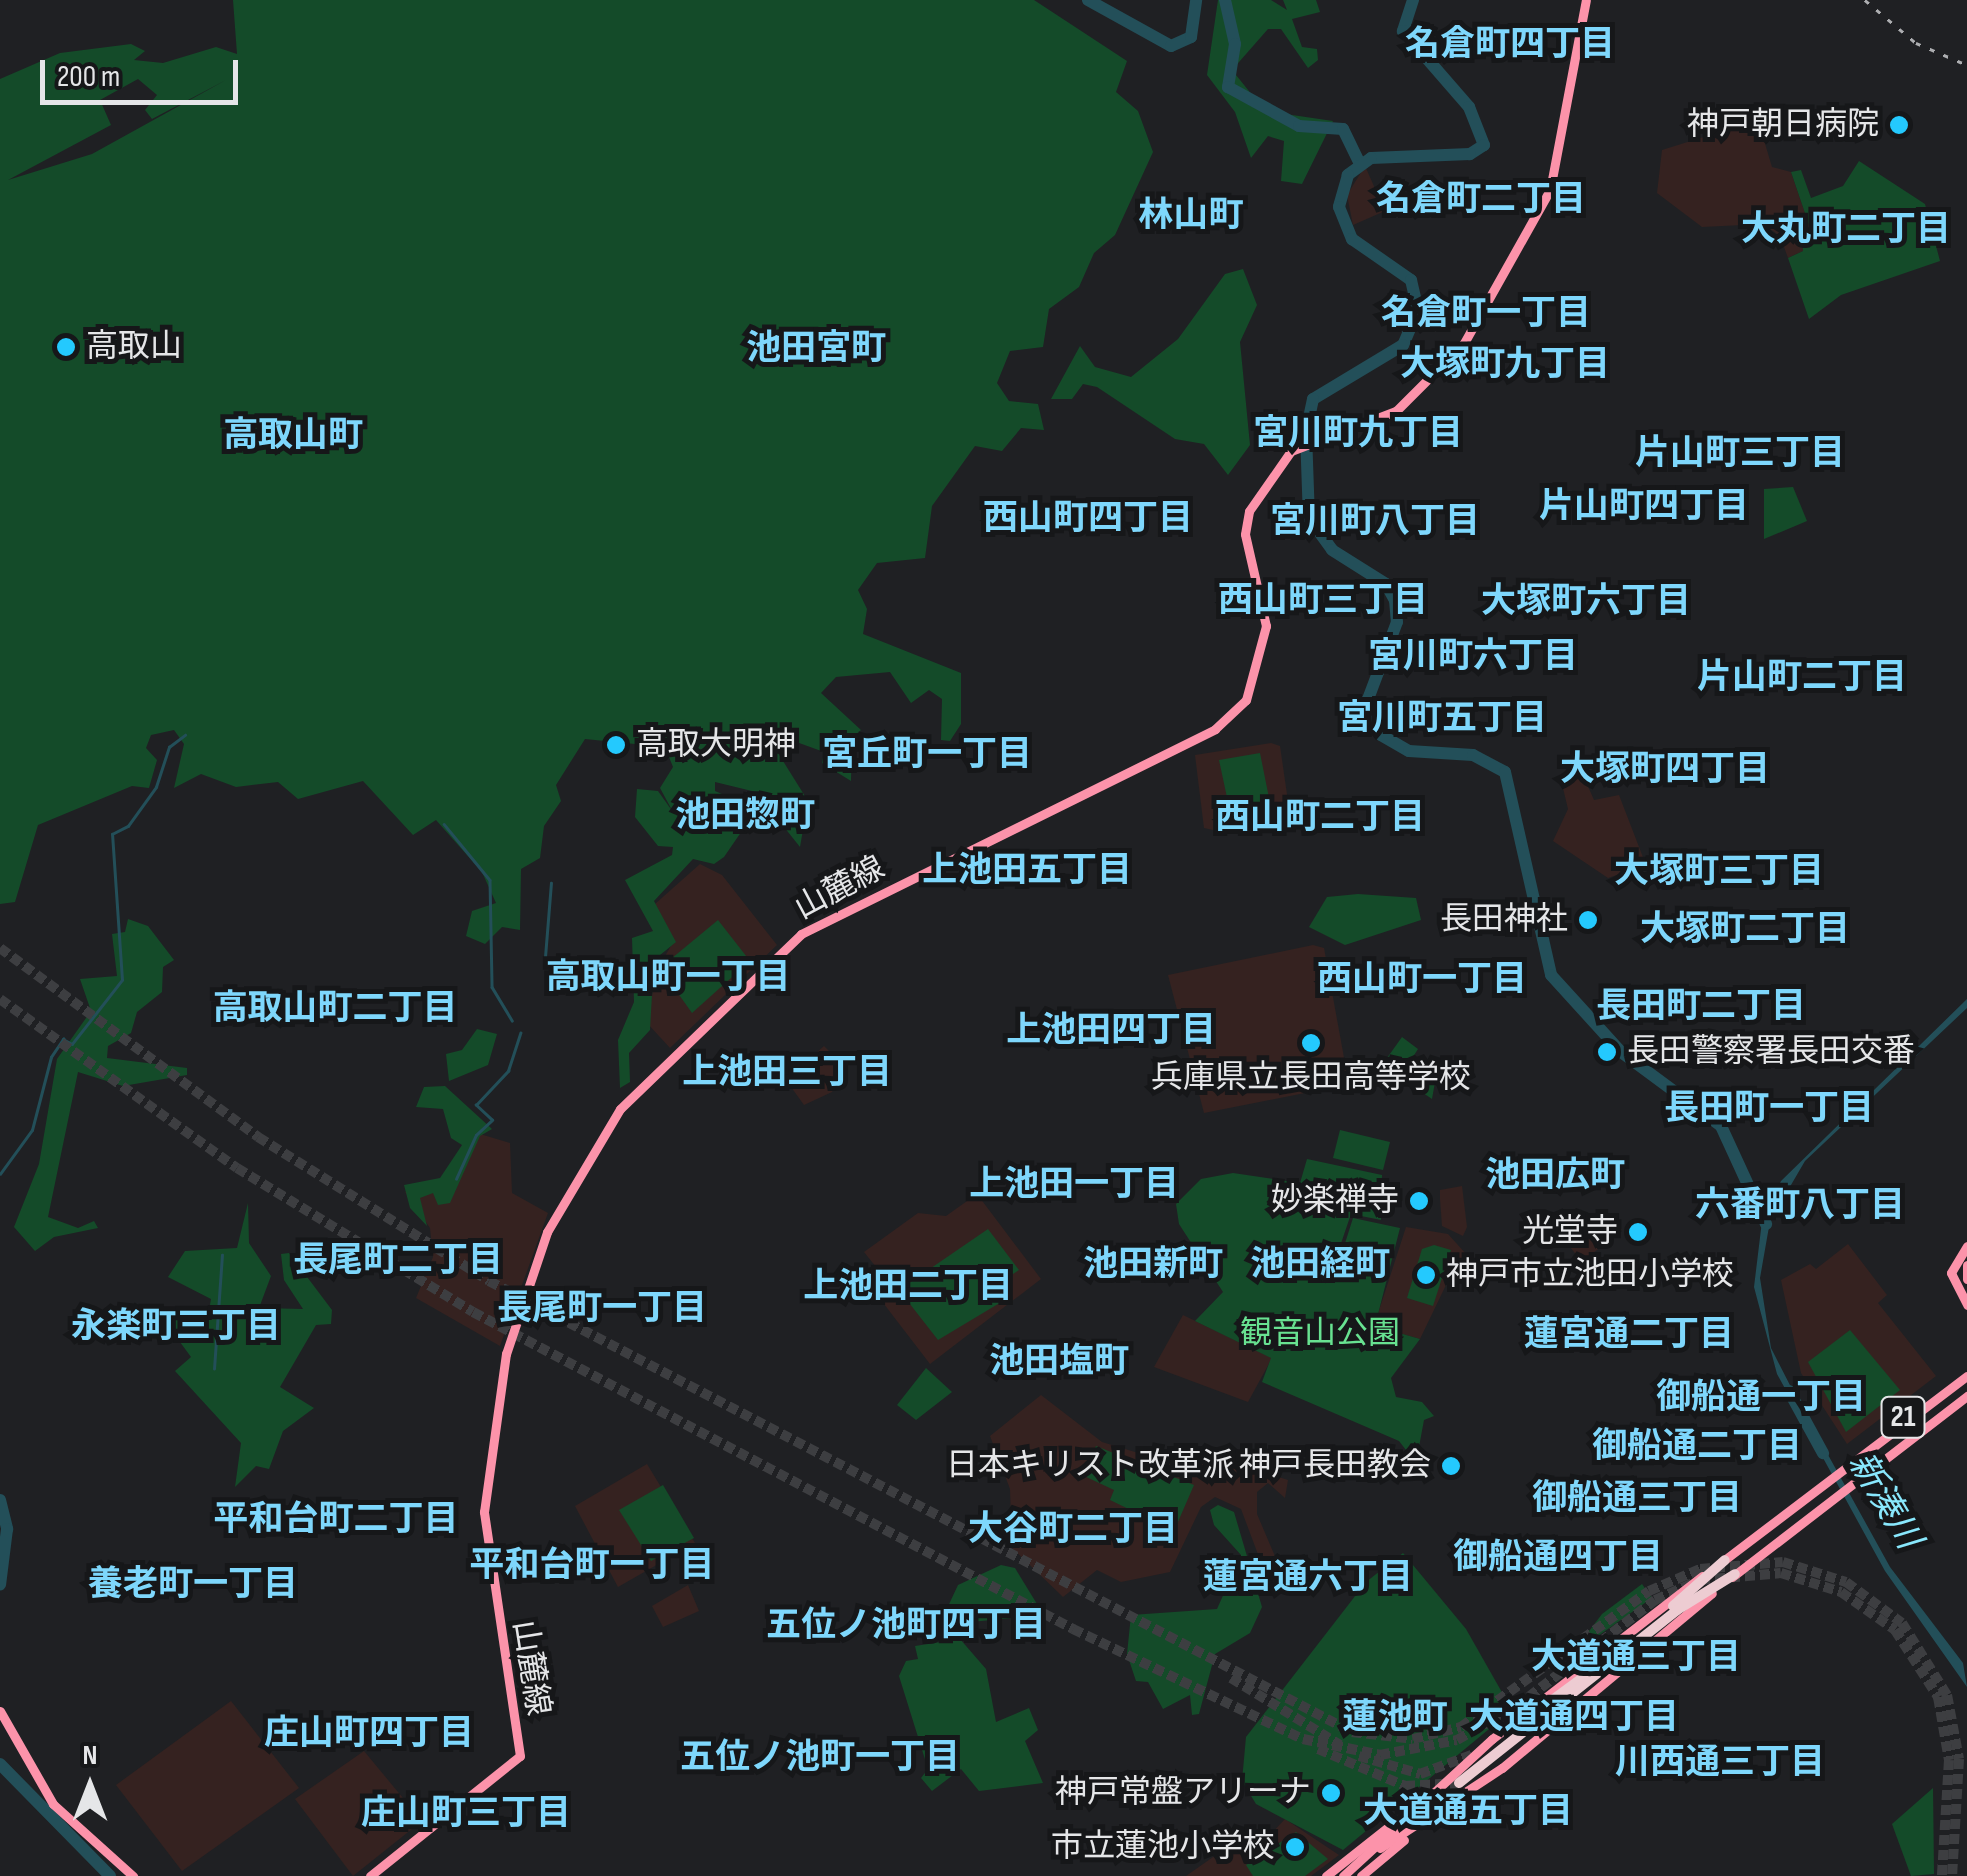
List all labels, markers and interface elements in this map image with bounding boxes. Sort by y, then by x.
district label: 名倉町四丁目 [1405,24,1615,66]
scale bar [45,40,242,102]
text: 200 m [57,59,120,95]
place label: 神戸朝日病院 [1687,106,1879,144]
marker: 神戸朝日病院 [1888,114,1910,136]
district label: 名倉町二丁目 [1376,179,1586,221]
district label: 林山町 [1139,195,1243,237]
district label: 大丸町二丁目 [1741,209,1951,251]
district label: 名倉町一丁目 [1381,293,1591,335]
place label: 高取山 [86,328,182,366]
district label: 池田宮町 [746,328,886,370]
marker: 高取山 [55,336,77,358]
district label: 大塚町九丁目 [1400,344,1610,386]
district label: 宮川町九丁目 [1253,413,1463,455]
district label: 高取山町 [223,415,363,457]
district label: 片山町三丁目 [1635,433,1845,475]
district label: 片山町四丁目 [1539,486,1749,528]
district label: 西山町四丁目 [983,498,1193,540]
district label: 宮川町八丁目 [1270,501,1480,543]
district label: 西山町三丁目 [1218,580,1428,622]
district label: 大塚町六丁目 [1481,581,1691,623]
district label: 宮川町六丁目 [1368,636,1578,678]
district label: 片山町二丁目 [1697,657,1907,699]
district label: 宮川町五丁目 [1337,698,1547,740]
place label: 高取大明神 [636,726,796,764]
marker: 高取大明神 [605,734,627,756]
district label: 宮丘町一丁目 [822,734,1032,776]
district label: 大塚町四丁目 [1560,749,1770,791]
district label: 池田惣町 [675,795,815,837]
district label: 西山町二丁目 [1215,797,1425,839]
street label: 山麓線 [789,850,891,928]
district label: 上池田五丁目 [922,850,1132,892]
district label: 大塚町三丁目 [1614,851,1824,893]
place label: 長田神社 [1440,901,1568,939]
marker: 長田神社 [1577,909,1599,931]
district label: 大塚町二丁目 [1640,909,1850,951]
district label: 高取山町一丁目 [546,957,790,999]
district label: 西山町一丁目 [1317,959,1527,1001]
district label: 長田町二丁目 [1596,986,1806,1028]
district label: 高取山町二丁目 [213,988,457,1030]
district label: 上池田四丁目 [1006,1010,1216,1052]
marker: 兵庫県立長田高等学校 [1300,1032,1322,1054]
place label: 長田警察署長田交番 [1627,1033,1915,1071]
marker: 長田警察署長田交番 [1596,1041,1618,1063]
district label: 上池田三丁目 [682,1052,892,1094]
place label: 兵庫県立長田高等学校 [1151,1059,1471,1097]
district label: 長田町一丁目 [1664,1088,1874,1130]
district label: 池田広町 [1485,1155,1625,1197]
district label: 上池田一丁目 [969,1164,1179,1206]
place label: 妙楽禅寺 [1271,1182,1399,1220]
district label: 六番町八丁目 [1695,1185,1905,1227]
marker: 妙楽禅寺 [1408,1190,1430,1212]
place label: 光堂寺 [1522,1213,1618,1251]
marker: 光堂寺 [1627,1221,1649,1243]
district label: 長尾町二丁目 [293,1240,503,1282]
district label: 池田新町 [1083,1244,1223,1286]
district label: 池田経町 [1250,1244,1390,1286]
place label: 神戸市立池田小学校 [1446,1256,1734,1294]
marker: 神戸市立池田小学校 [1415,1264,1437,1286]
district label: 上池田二丁目 [803,1266,1013,1308]
district label: 長尾町一丁目 [497,1288,707,1330]
district label: 永楽町三丁目 [71,1306,281,1348]
district label: 蓮宮通二丁目 [1524,1314,1734,1356]
park label: 観音山公園 [1240,1315,1400,1353]
district label: 池田塩町 [989,1341,1129,1383]
district label: 御船通一丁目 [1656,1377,1866,1419]
road number: 21 [1880,1392,1926,1442]
district label: 御船通二丁目 [1592,1426,1802,1468]
water label: 新湊川 [1839,1445,1929,1557]
place label: 日本キリスト改革派 神戸長田教会 [946,1447,1431,1485]
marker: 日本キリスト改革派 神戸長田教会 [1440,1455,1462,1477]
district label: 御船通三丁目 [1532,1478,1742,1520]
district label: 平和台町二丁目 [214,1499,458,1541]
district label: 大谷町二丁目 [968,1509,1178,1551]
district label: 御船通四丁目 [1453,1537,1663,1579]
district label: 平和台町一丁目 [470,1545,714,1587]
district label: 蓮宮通六丁目 [1203,1557,1413,1599]
district label: 養老町一丁目 [88,1564,298,1606]
district label: 五位ノ池町四丁目 [766,1605,1046,1647]
street label: 山麓線 [504,1618,556,1718]
district label: 大道通三丁目 [1531,1637,1741,1679]
district label: 蓮池町 [1343,1697,1447,1739]
district label: 大道通四丁目 [1469,1697,1679,1739]
district label: 庄山町四丁目 [264,1713,474,1755]
north arrow [40,1736,140,1836]
district label: 五位ノ池町一丁目 [680,1737,960,1779]
text: N [83,1739,97,1772]
district label: 川西通三丁目 [1615,1742,1825,1784]
place label: 神戸常盤アリーナ [1055,1774,1311,1812]
marker: 神戸常盤アリーナ [1320,1782,1342,1804]
district label: 大道通五丁目 [1363,1791,1573,1833]
district label: 庄山町三丁目 [361,1793,571,1835]
place label: 市立蓮池小学校 [1051,1828,1275,1866]
marker: 市立蓮池小学校 [1284,1836,1306,1858]

